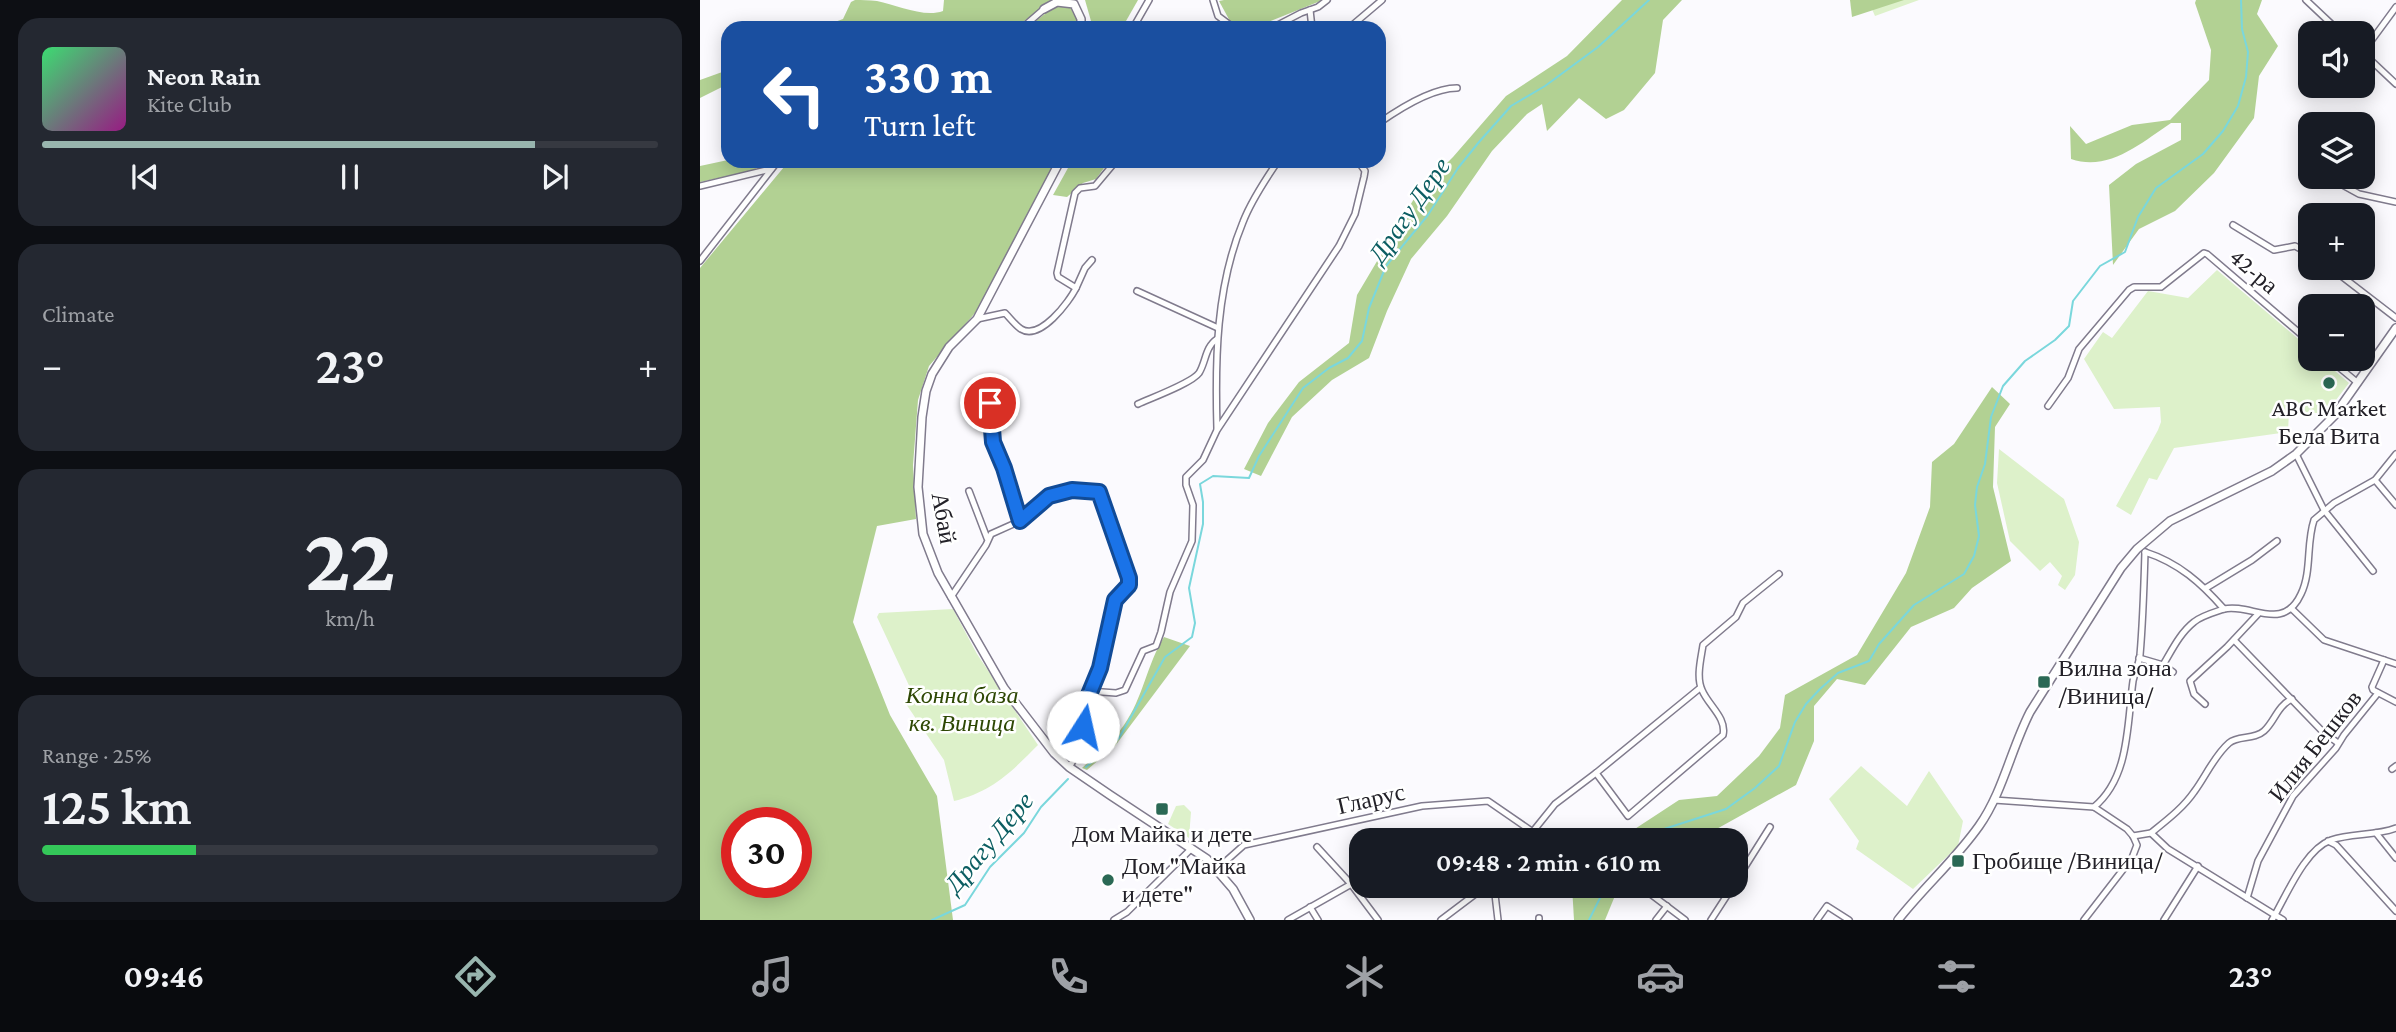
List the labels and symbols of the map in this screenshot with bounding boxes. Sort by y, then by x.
water label: Драгу Дере [1361,152,1456,271]
street label: 42-ра [2225,242,2284,299]
pin [960,373,1020,433]
marker: ABC Market Бела Вита [2321,375,2337,391]
place label: ABC Market Бела Вита [2272,394,2387,449]
street label: Абай [927,490,962,546]
place label: Вилна зона /Виница/ [2058,654,2172,709]
marker: Вилна зона /Виница/ [2036,674,2052,690]
park label: Конна база кв. Виница [905,681,1018,736]
street label: Илия Бешков [2263,684,2367,807]
position arrow [1046,690,1120,764]
street label: Гларус [1334,778,1408,819]
water label: Драгу Дере [937,786,1040,901]
marker: Дом Майка и дете [1154,801,1170,817]
speed limit sign: 30 [721,807,812,898]
place label: Дом Майка и дете [1072,820,1252,847]
place label: Гробище /Виница/ [1972,847,2164,874]
place label: Дом "Майка и дете" [1122,852,1247,907]
marker: Гробище /Виница/ [1950,853,1966,869]
marker: Дом "Майка и дете" [1100,872,1116,888]

